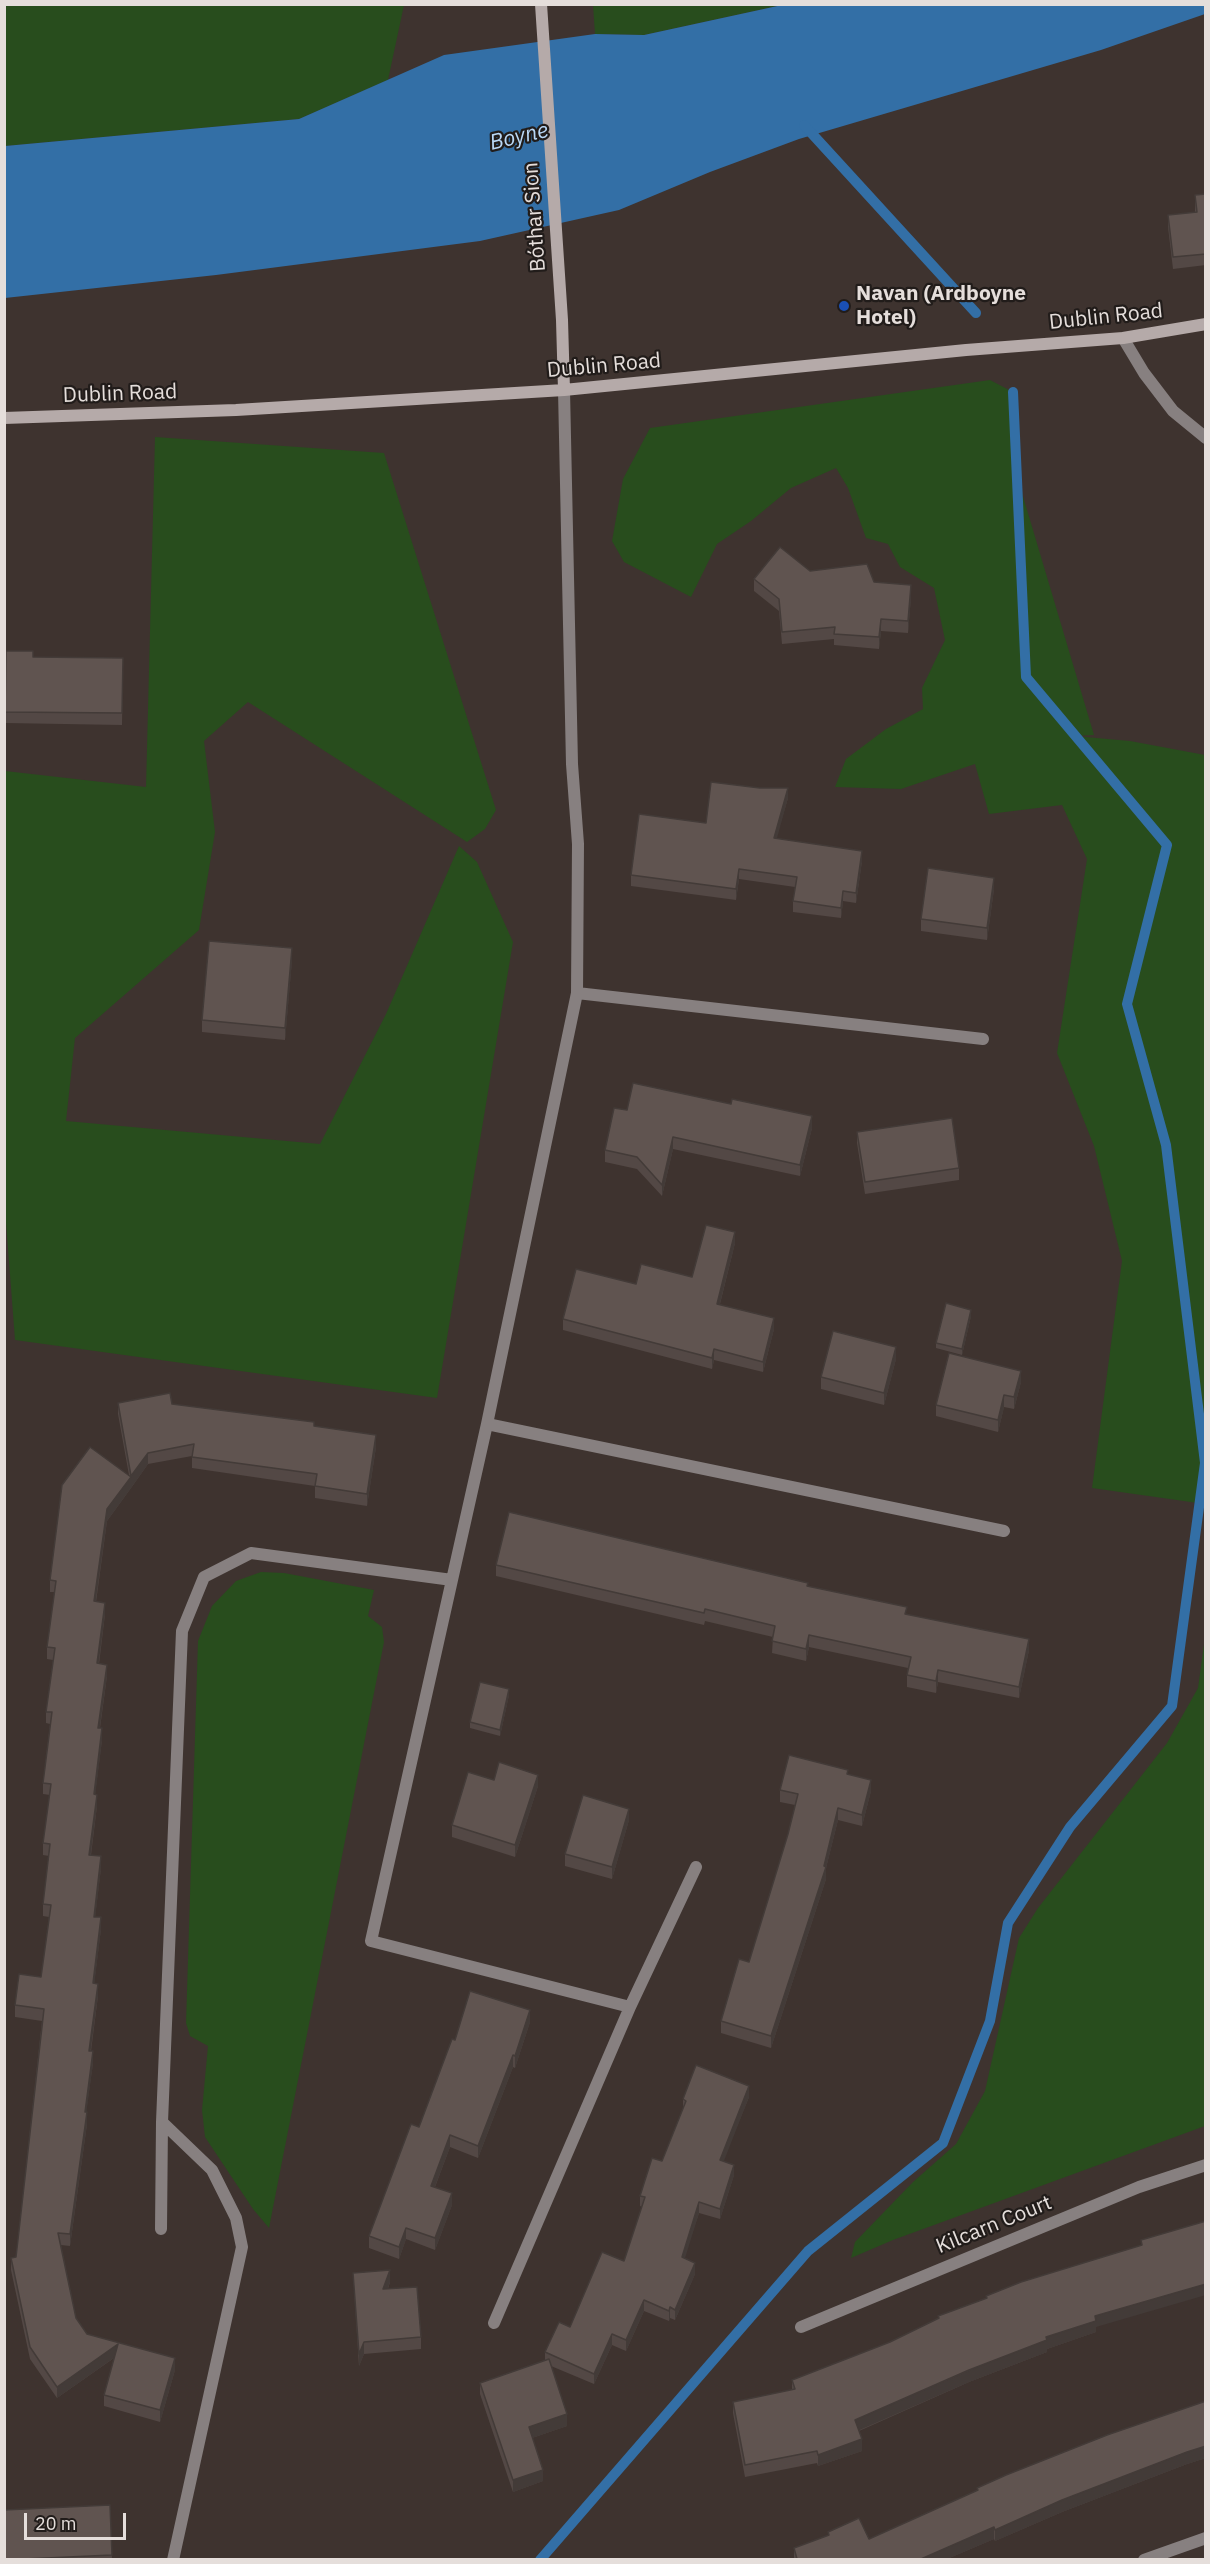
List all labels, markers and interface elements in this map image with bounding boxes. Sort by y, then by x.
water label: Boyne [487,117,551,157]
street label: Bóthar Sion [519,161,551,273]
place label: Navan (Ardboyne Hotel) [856,281,1026,331]
street label: Dublin Road [1048,298,1164,336]
marker: Navan (Ardboyne Hotel) [837,299,851,313]
street label: Dublin Road [546,348,662,384]
street label: Dublin Road [62,379,178,409]
street label: Kilcarn Court [932,2190,1056,2260]
scale bar [27,2501,129,2539]
text: 20 m [35,2512,77,2535]

